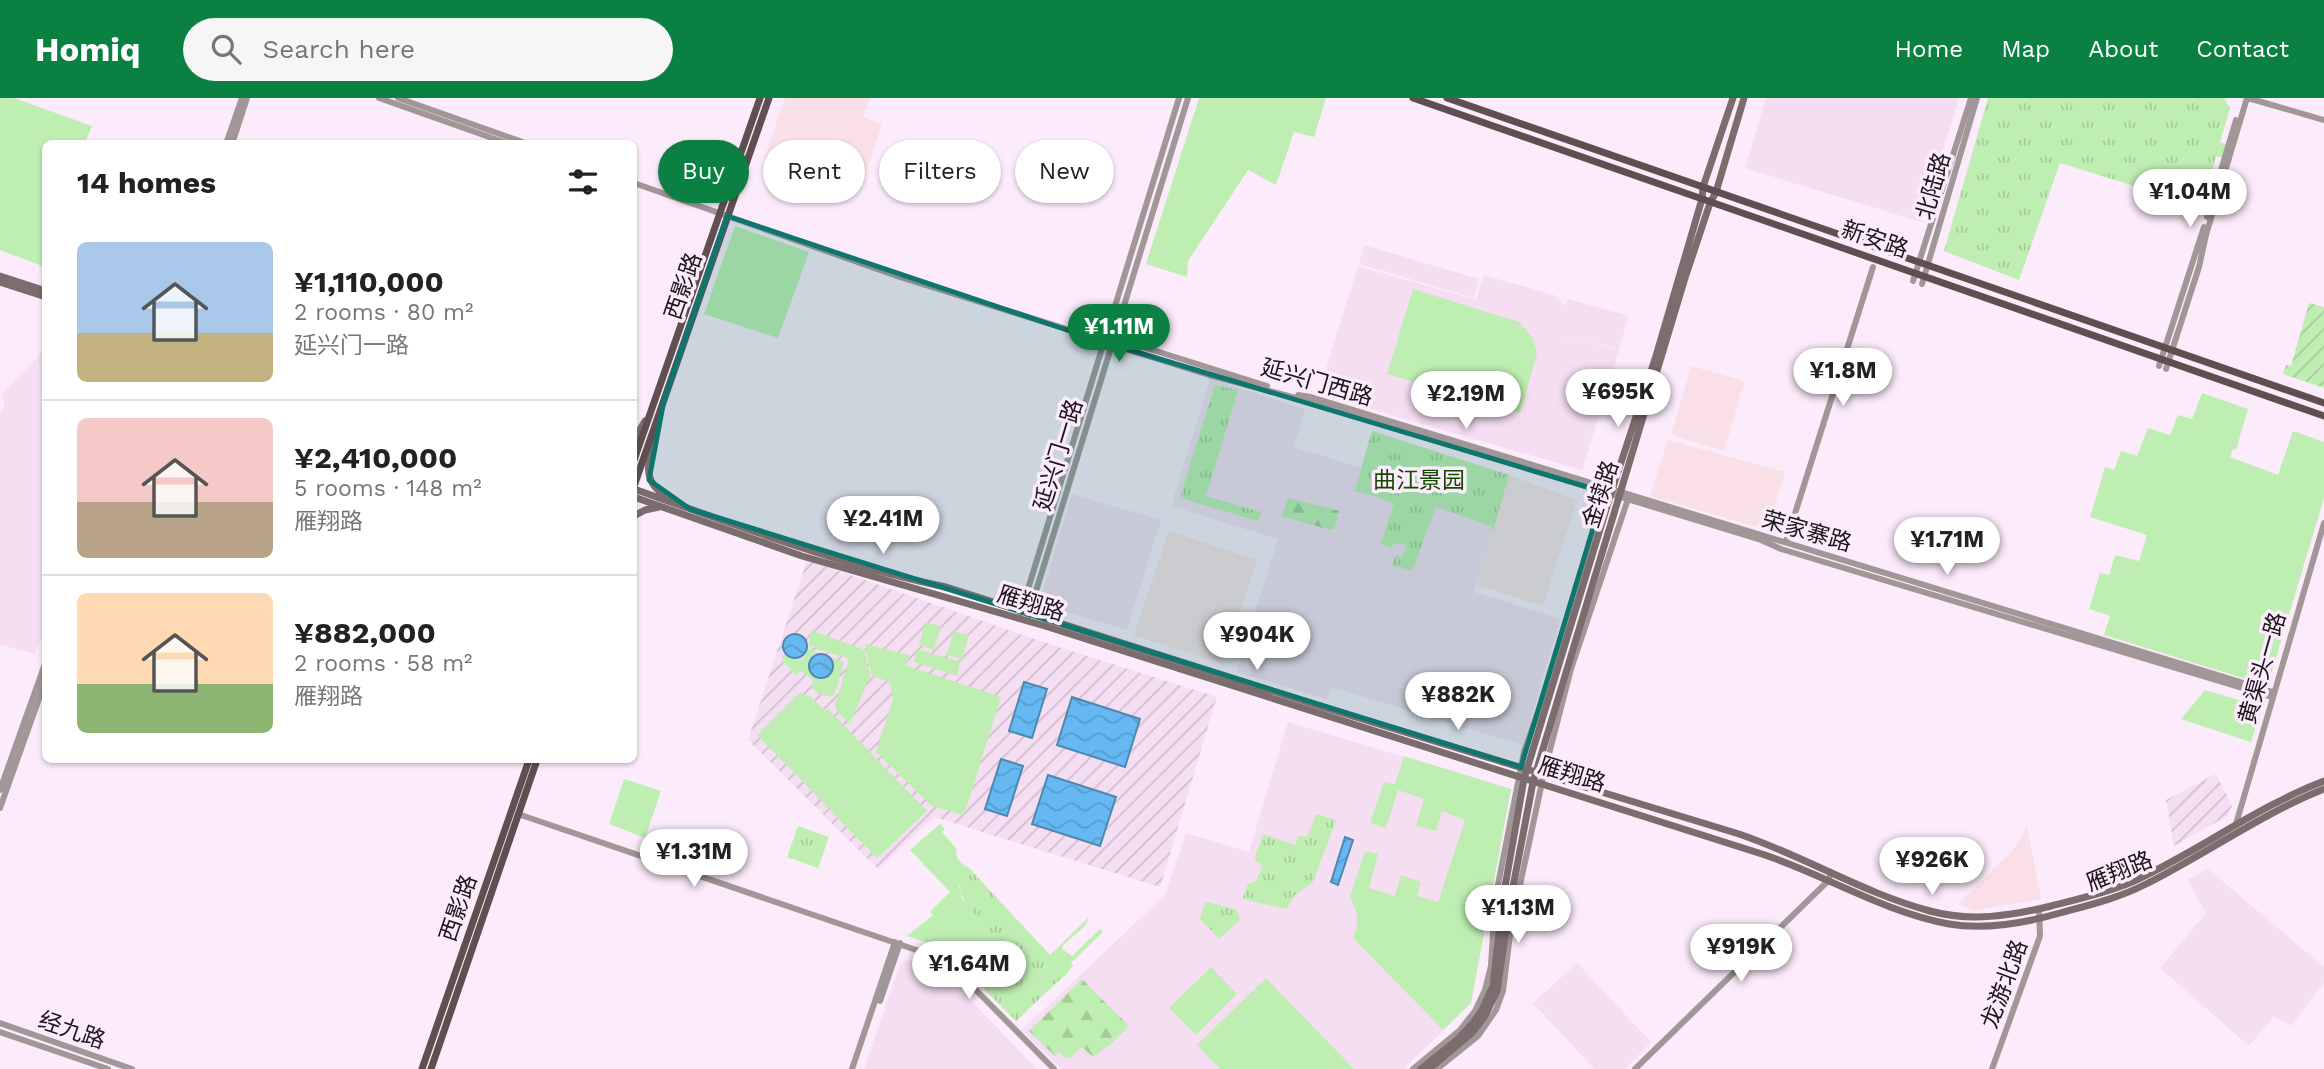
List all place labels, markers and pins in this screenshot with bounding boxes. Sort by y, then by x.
pin: ¥1.04M [2133,170,2247,229]
pin: ¥1.11M [1062,304,1176,364]
pin: ¥1.8M [1794,348,1892,408]
pin: ¥695K [1569,370,1667,429]
pin: ¥2.19M [1409,372,1523,431]
pin: ¥2.41M [826,496,940,556]
pin: ¥1.71M [1890,518,2004,577]
pin: ¥904K [1208,612,1306,672]
pin: ¥882K [1409,672,1507,732]
pin: ¥1.31M [637,830,751,889]
pin: ¥926K [1883,838,1981,897]
pin: ¥1.13M [1461,886,1575,945]
pin: ¥919K [1692,924,1790,984]
pin: ¥1.64M [912,942,1026,1001]

